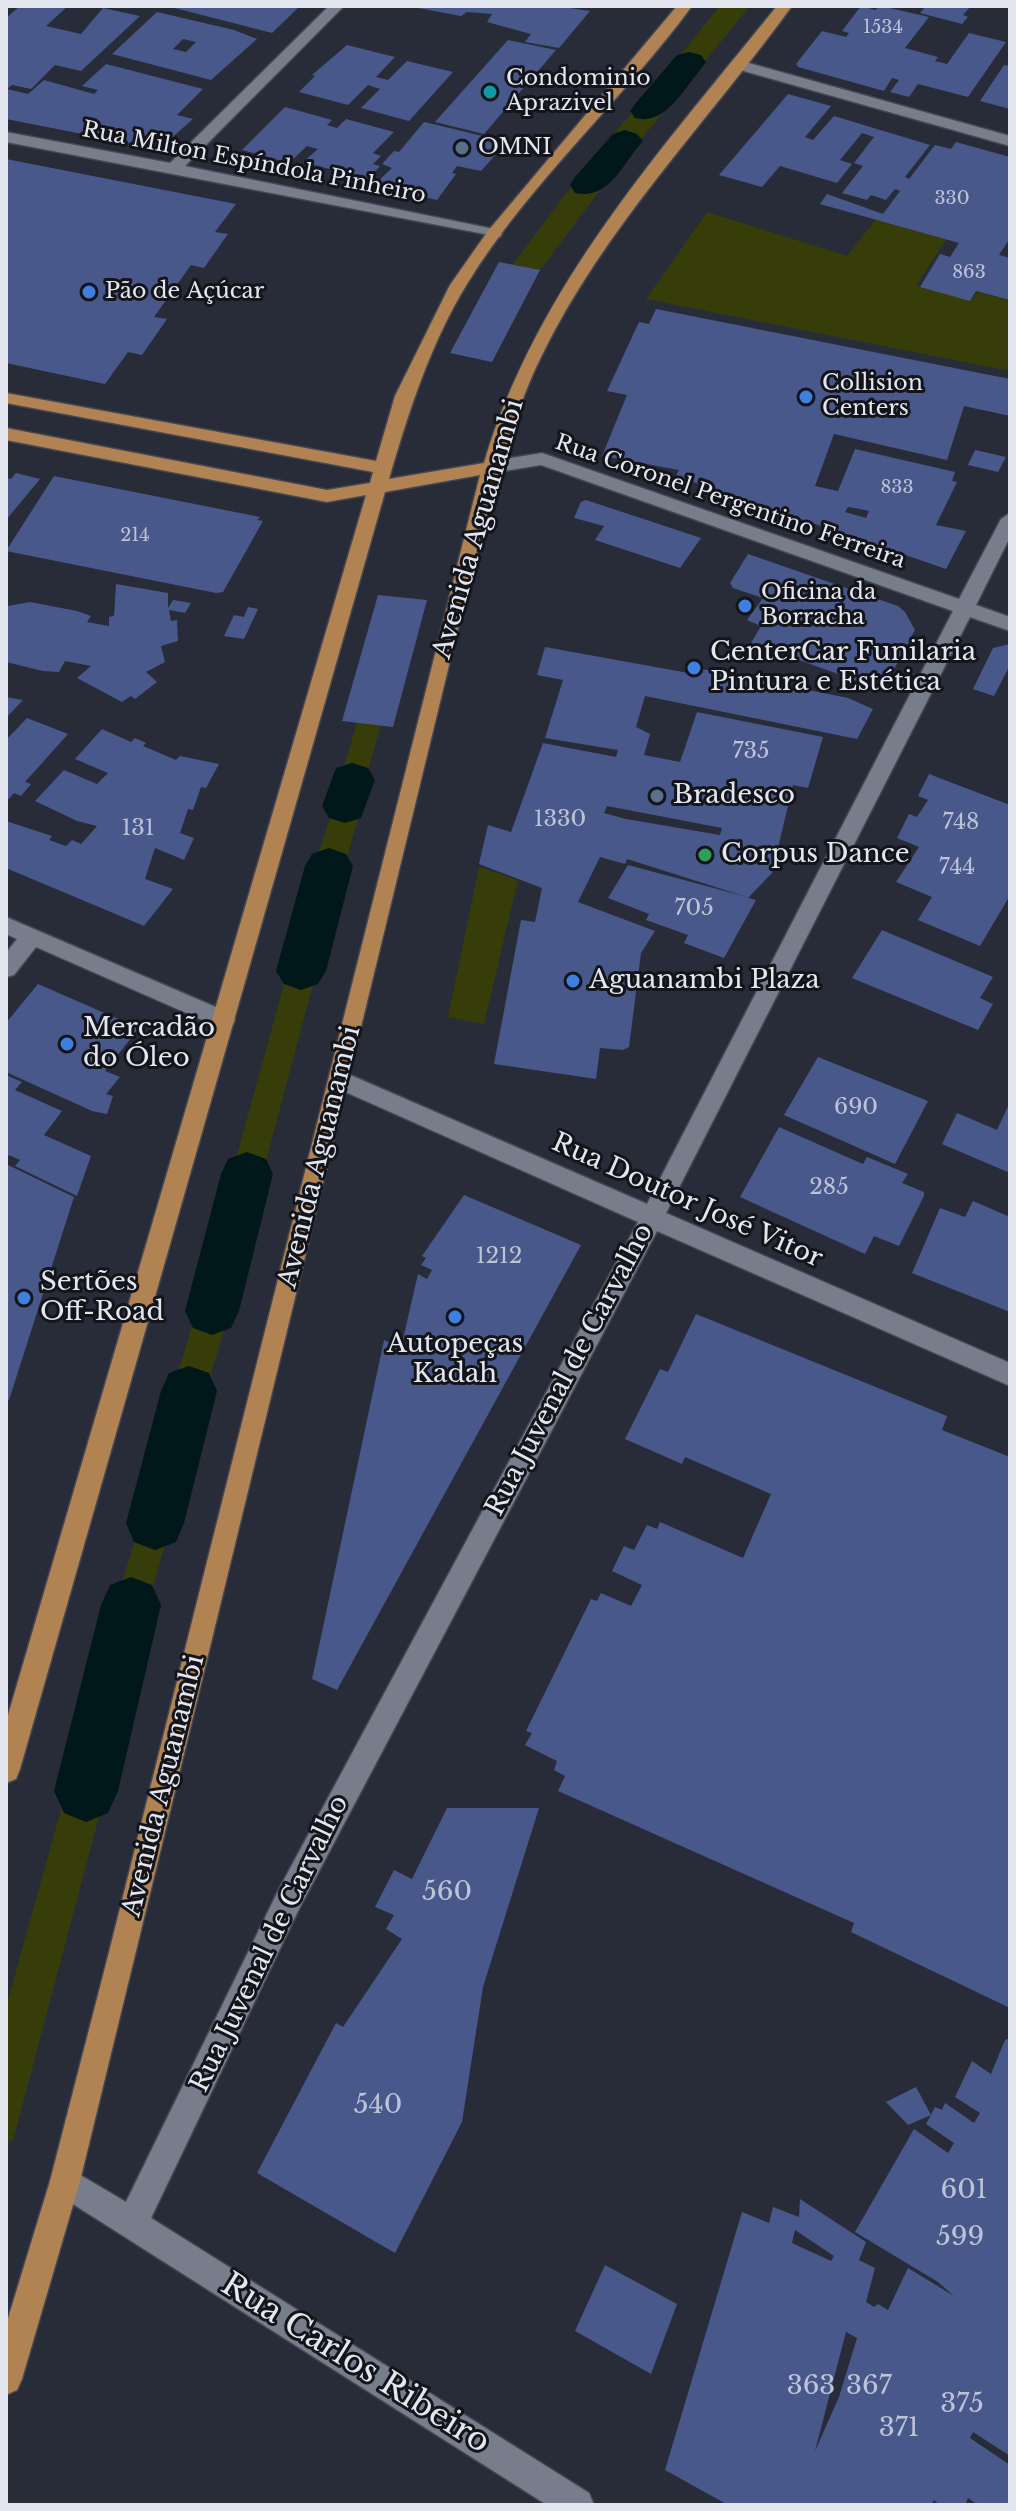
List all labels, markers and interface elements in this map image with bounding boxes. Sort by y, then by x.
house number: 1534 [863,17,903,39]
place label: Condominio Aprazivel [506,66,651,118]
marker: Condominio Aprazivel [481,83,499,101]
street label: Rua Milton Espíndola Pinheiro [80,117,428,209]
place label: OMNI [478,135,551,161]
marker: OMNI [453,139,471,157]
house number: 330 [934,188,970,210]
house number: 863 [952,262,986,284]
place label: Pão de Açúcar [105,279,264,305]
marker: Pão de Açúcar [80,283,98,301]
place label: Collision Centers [822,371,923,422]
marker: Collision Centers [797,388,815,406]
street label: Avenida Aguanambi [427,396,531,662]
street label: Rua Coronel Pergentino Ferreira [551,430,909,574]
house number: 833 [880,477,914,499]
house number: 214 [120,525,150,547]
place label: Oficina da Borracha [761,580,876,632]
marker: Oficina da Borracha [736,597,754,615]
place label: CenterCar Funilaria Pintura e Estética [710,637,976,698]
marker: CenterCar Funilaria Pintura e Estética [685,659,703,677]
house number: 735 [732,739,770,765]
place label: Bradesco [673,780,795,812]
marker: Bradesco [648,787,666,805]
house number: 1330 [534,807,586,833]
house number: 748 [943,810,979,836]
house number: 131 [121,816,155,842]
place label: Corpus Dance [721,839,910,871]
marker: Corpus Dance [696,846,714,864]
house number: 744 [939,855,975,881]
house number: 705 [674,896,714,922]
place label: Aguanambi Plaza [589,965,820,997]
marker: Aguanambi Plaza [564,972,582,990]
place label: Mercadão do Óleo [83,1013,215,1074]
street label: Avenida Aguanambi [272,1023,368,1291]
marker: Mercadão do Óleo [58,1035,76,1053]
house number: 690 [834,1095,878,1121]
street label: Rua Doutor José Vitor [547,1127,827,1275]
house number: 285 [809,1175,849,1201]
street label: Rua Juvenal de Carvalho [480,1219,660,1521]
house number: 1212 [476,1244,522,1270]
place label: Sertões Off-Road [40,1267,164,1328]
marker: Sertões Off-Road [15,1289,33,1307]
marker: Autopeças Kadah [446,1308,464,1326]
place label: Autopeças Kadah [387,1329,523,1390]
street label: Avenida Aguanambi [116,1652,212,1920]
street label: Rua Juvenal de Carvalho [184,1791,356,2097]
house number: 560 [422,1877,472,1909]
house number: 540 [354,2090,402,2122]
house number: 601 [941,2175,987,2207]
house number: 599 [936,2222,984,2254]
street label: Rua Carlos Ribeiro [214,2266,496,2462]
house number: 363 [787,2371,835,2403]
house number: 367 [846,2371,892,2403]
house number: 375 [940,2389,984,2421]
house number: 371 [879,2413,919,2445]

